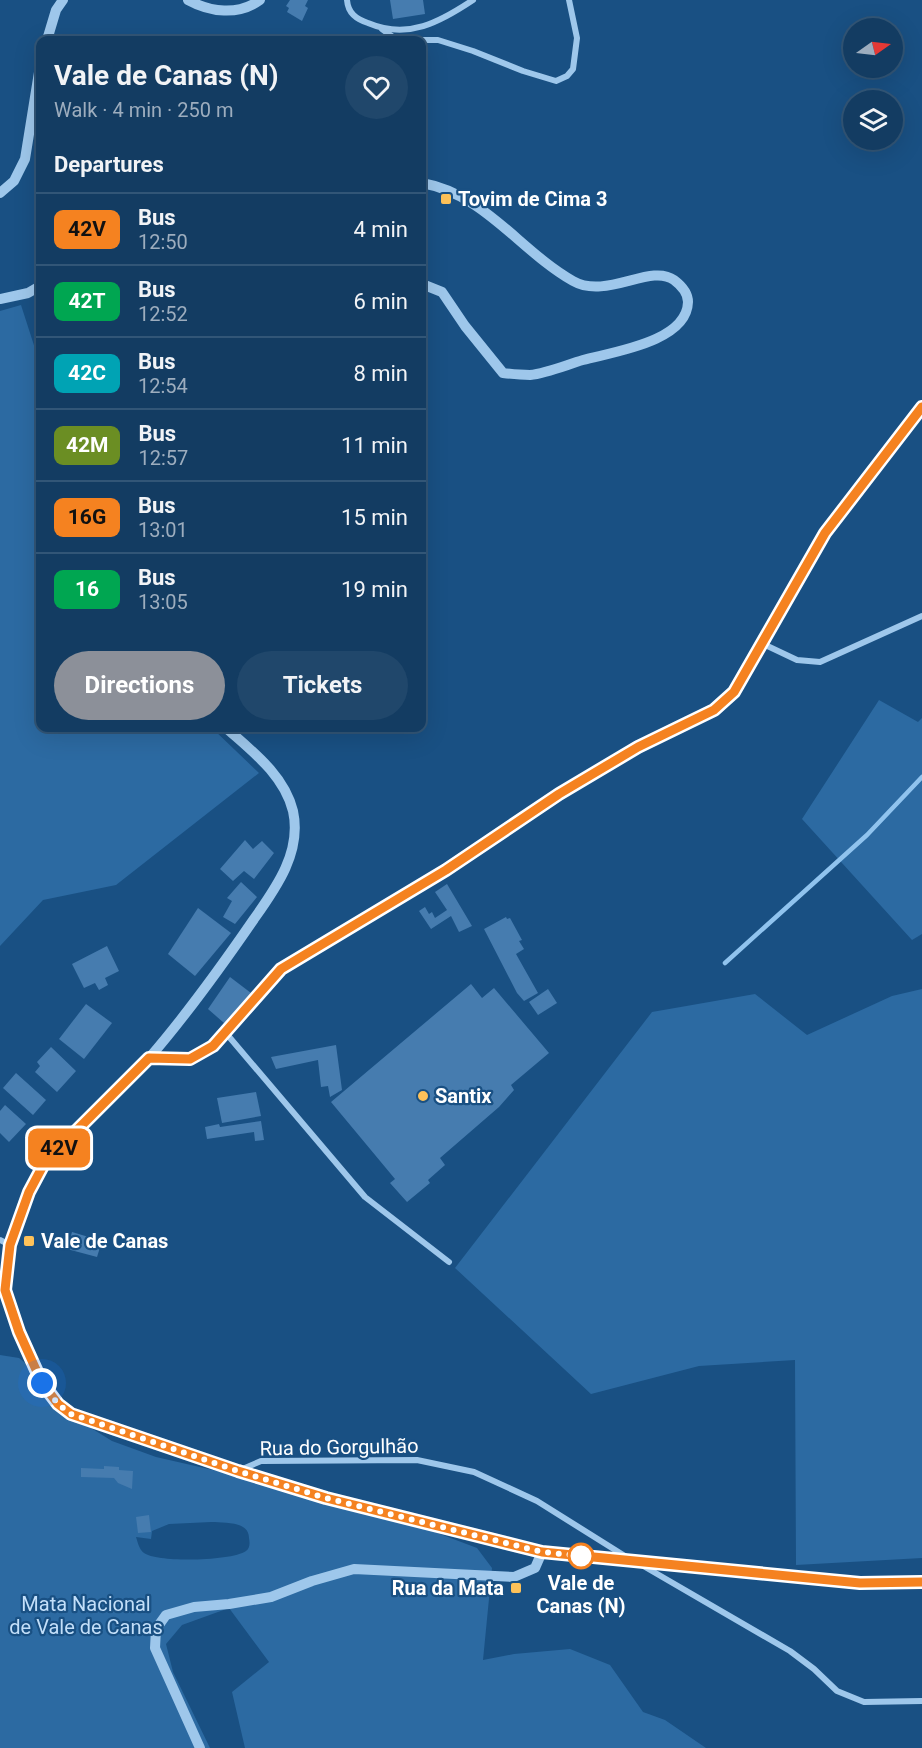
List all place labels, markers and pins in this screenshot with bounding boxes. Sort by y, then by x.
place label: Tovim de Cima 3 [458,187,607,211]
marker: Tovim de Cima 3 [439,192,453,206]
place label: Santix [435,1084,492,1108]
marker: Santix [416,1089,430,1103]
place label: Vale de Canas [41,1229,168,1253]
marker: Vale de Canas [22,1234,36,1248]
marker: Vale de Canas (N) [568,1543,594,1569]
place label: Vale de Canas (N) [536,1571,626,1618]
place label: Rua da Mata [392,1576,504,1600]
marker: Rua da Mata [509,1581,523,1595]

